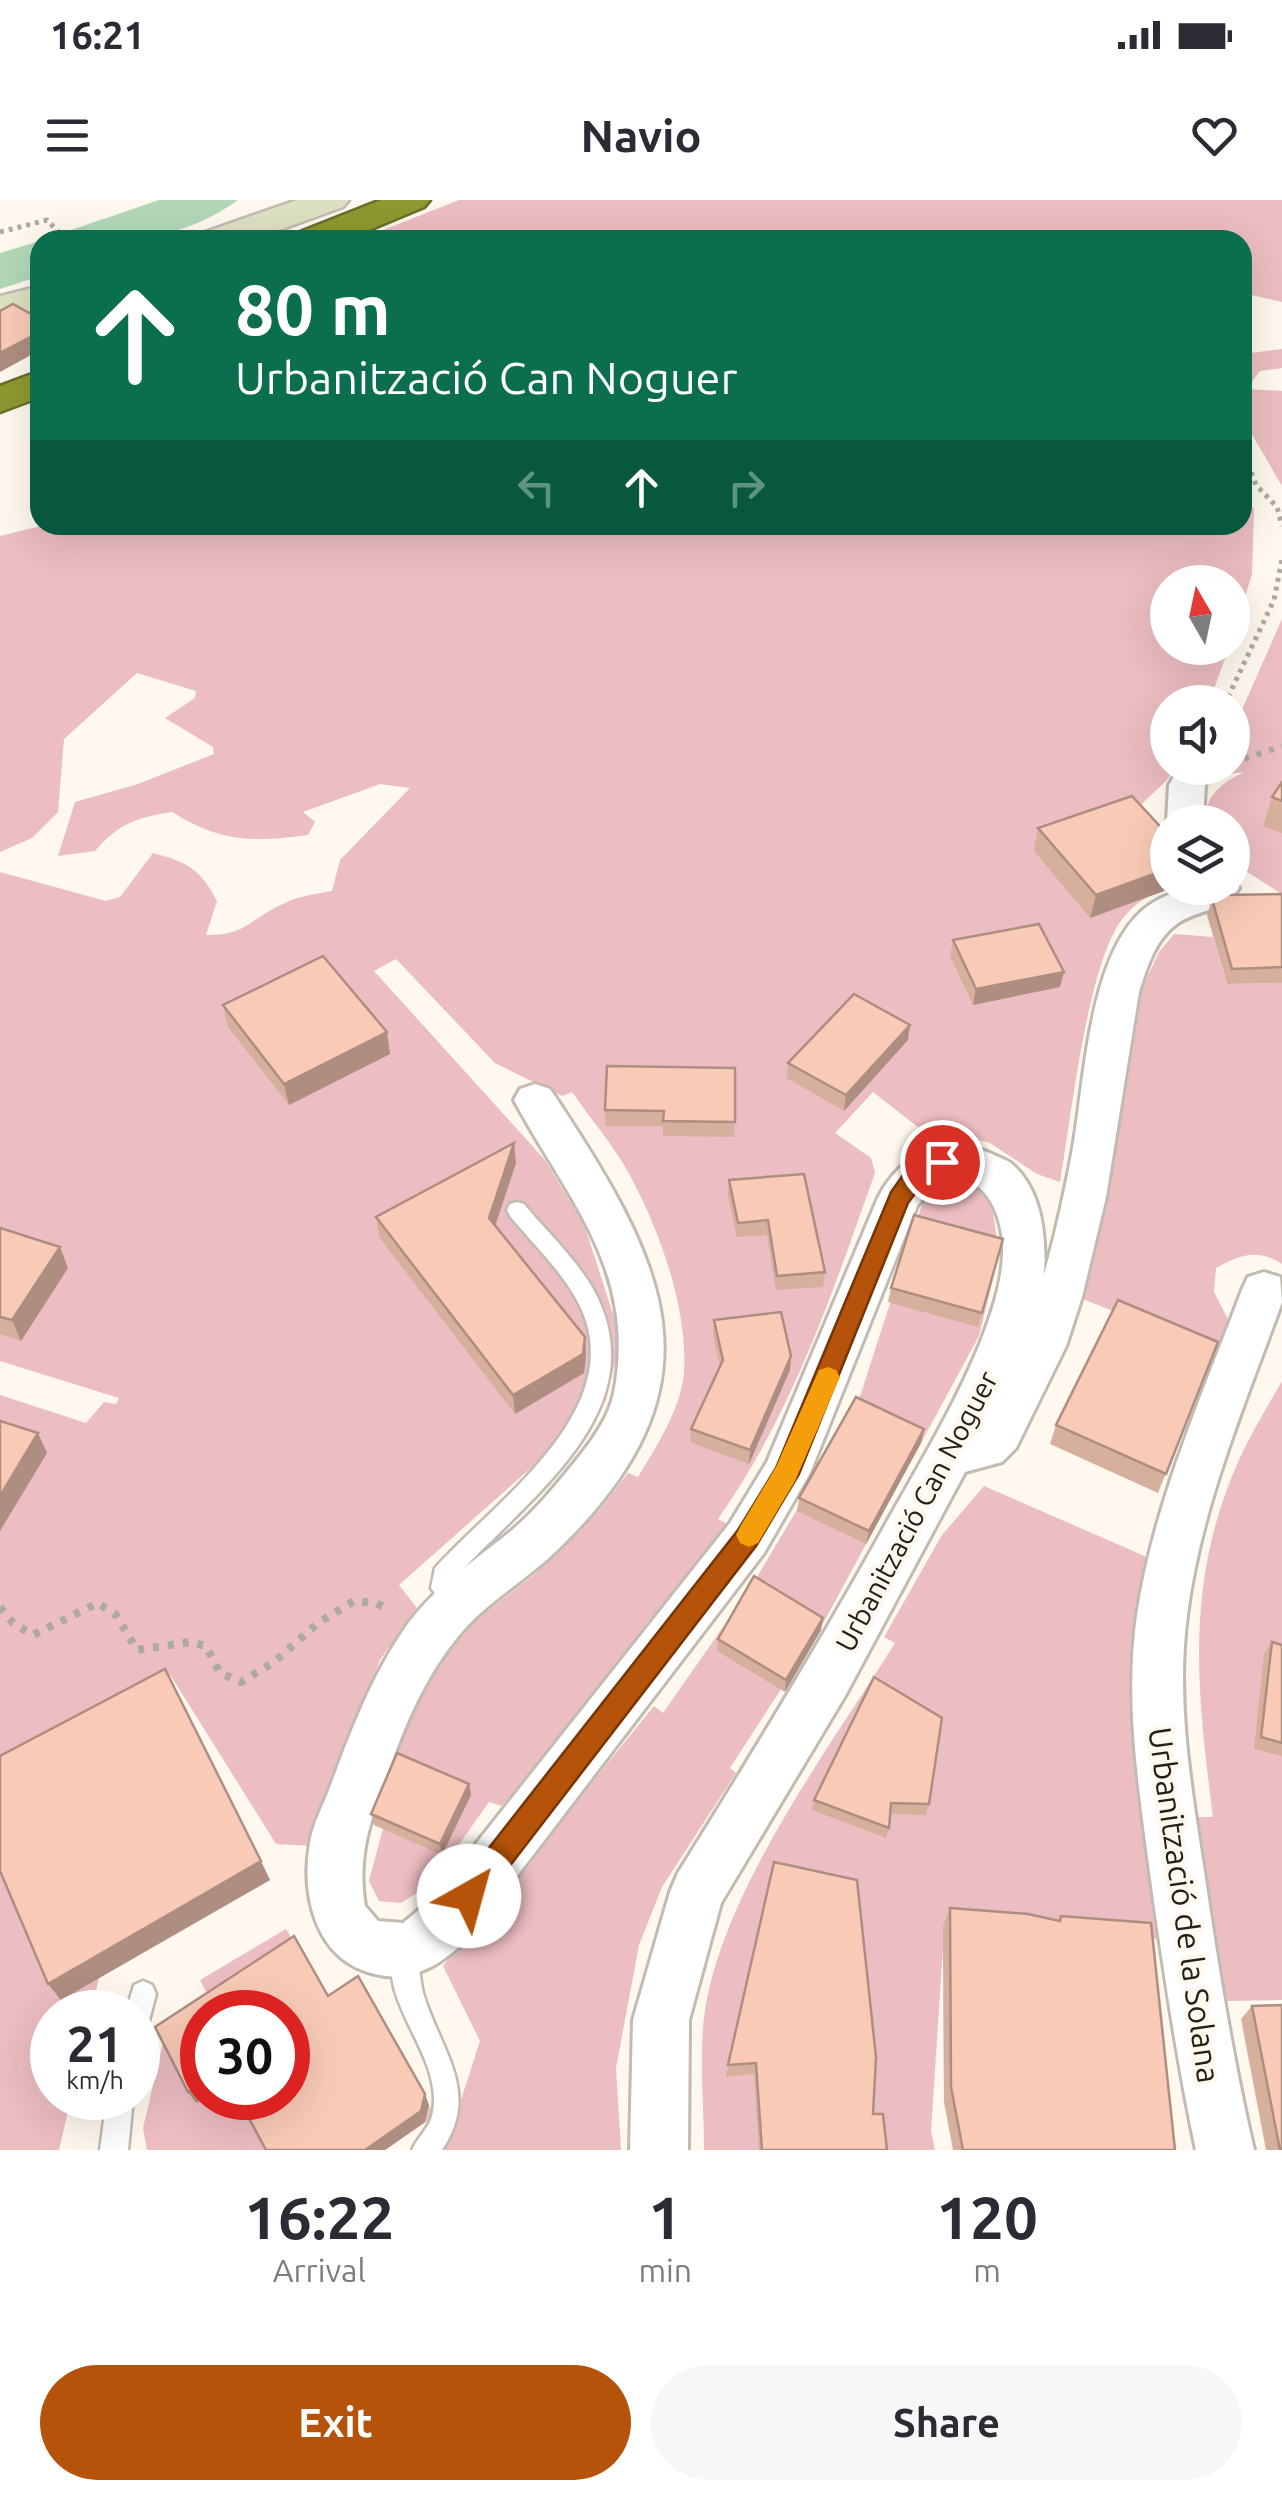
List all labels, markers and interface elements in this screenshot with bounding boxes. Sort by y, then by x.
text: 16:21 [50,14,145,56]
icon: menu [40,108,95,163]
icon: heart [1187,108,1242,163]
text: Navio [580,110,702,161]
icon: ahead [70,270,200,400]
text: 80 m [235,270,391,348]
text: Urbanització Can Noguer [235,352,737,403]
icon: left [509,460,564,515]
icon: ahead [614,460,669,515]
icon: right [719,460,774,515]
north arrow [1150,565,1250,665]
map controls [1150,565,1250,905]
button: sound [1150,685,1250,785]
button: layers [1150,805,1250,905]
pin [900,1120,985,1205]
icon: arrive [915,1135,970,1190]
street label: Urbanització Can Noguer [829,1365,1003,1656]
street label: Urbanització de la Solana [1142,1725,1228,2085]
position arrow [417,1844,521,1948]
speed limit sign: 30 [180,1990,310,2120]
text: 21 [67,2015,123,2071]
text: km/h [66,2066,124,2094]
text: 16:22 [244,2183,394,2250]
text: 1 [648,2183,682,2250]
text: 120 [936,2183,1038,2250]
text: Arrival [273,2252,366,2288]
text: min [638,2252,692,2288]
text: m [973,2252,1001,2288]
button: Exit [40,2365,631,2480]
button: Share [651,2365,1242,2480]

